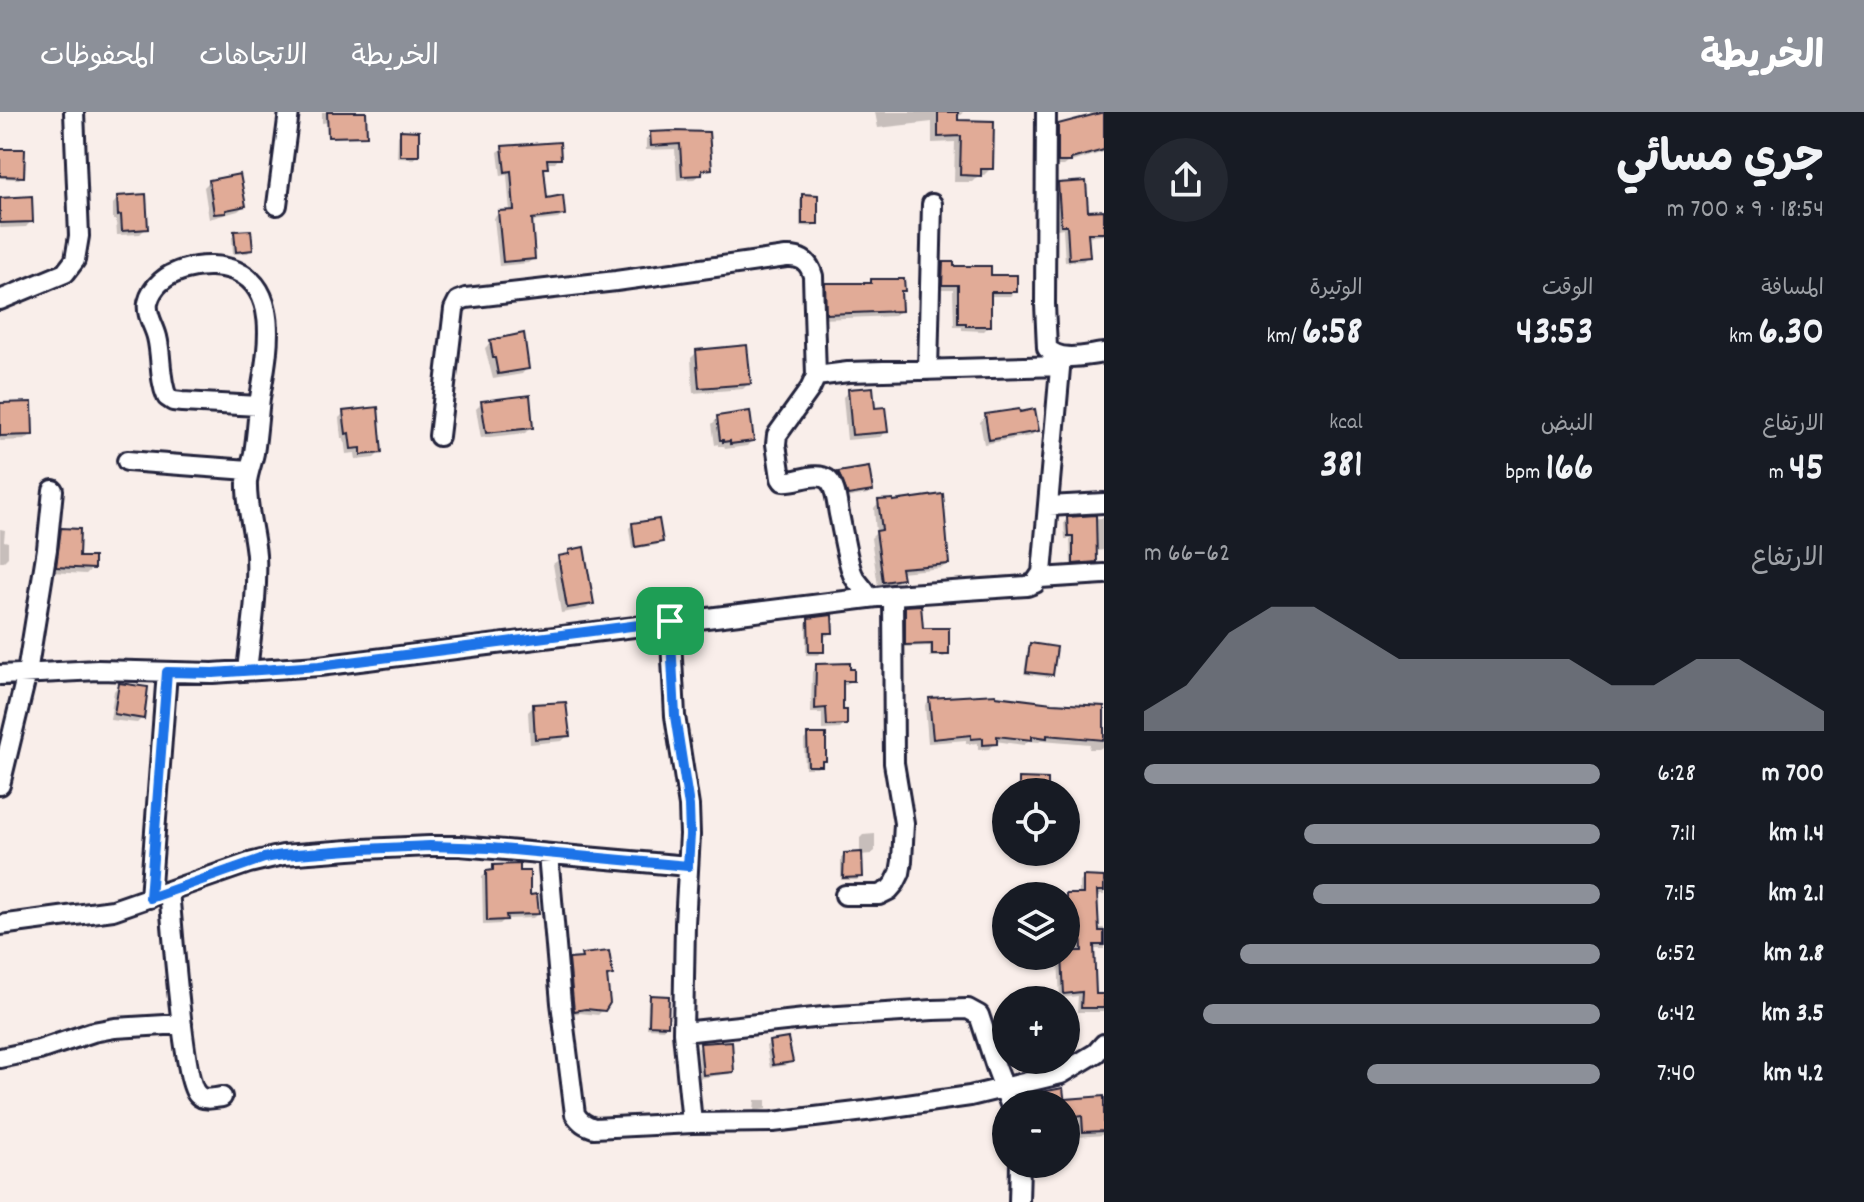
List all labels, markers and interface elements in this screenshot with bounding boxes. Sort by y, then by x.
text: الخريطة [1700,32,1824,87]
text: المحفوظات [40,39,155,79]
text: الاتجاهات [199,39,307,79]
text: الخريطة [351,39,439,79]
text: جري مسائي [1616,130,1824,193]
button: share [1144,138,1228,222]
text: 18:54 · 9 × 700 m [1667,192,1824,229]
text: الوتيرة [1310,274,1363,305]
text: الوقت [1542,274,1593,305]
text: المسافة [1761,274,1824,305]
text: 6:58 [1302,306,1363,363]
text: 43:53 [1516,306,1593,363]
text: 6.30 [1758,306,1824,363]
text: /km [1266,322,1302,353]
text: km [1729,322,1758,353]
text: kcal [1329,408,1363,439]
text: النبض [1541,410,1593,441]
text: الارتفاع [1762,410,1824,441]
text: 381 [1320,439,1363,496]
text: 166 [1545,442,1593,499]
text: 45 [1789,442,1824,499]
text: bpm [1506,458,1545,489]
text: m [1769,458,1789,489]
text: 62–66 m [1144,536,1230,573]
text: الارتفاع [1751,541,1824,578]
pin [636,587,704,655]
icon: arrive [648,599,692,643]
text: 6:28 [1657,756,1696,793]
text: 700 m [1762,756,1824,793]
map controls [992,778,1080,1178]
button: locate [992,778,1080,866]
text: 7:11 [1670,816,1696,853]
text: 1.4 km [1769,816,1824,853]
text: 7:15 [1664,876,1696,913]
text: 2.1 km [1768,876,1824,913]
button: layers [992,882,1080,970]
text: 6:52 [1656,936,1696,973]
text: 2.8 km [1763,936,1824,973]
button: + [992,986,1080,1074]
text: 6:42 [1657,996,1696,1033]
text: 3.5 km [1762,996,1824,1033]
text: 7:40 [1657,1056,1696,1093]
text: 4.2 km [1763,1056,1824,1093]
button: − [992,1090,1080,1178]

